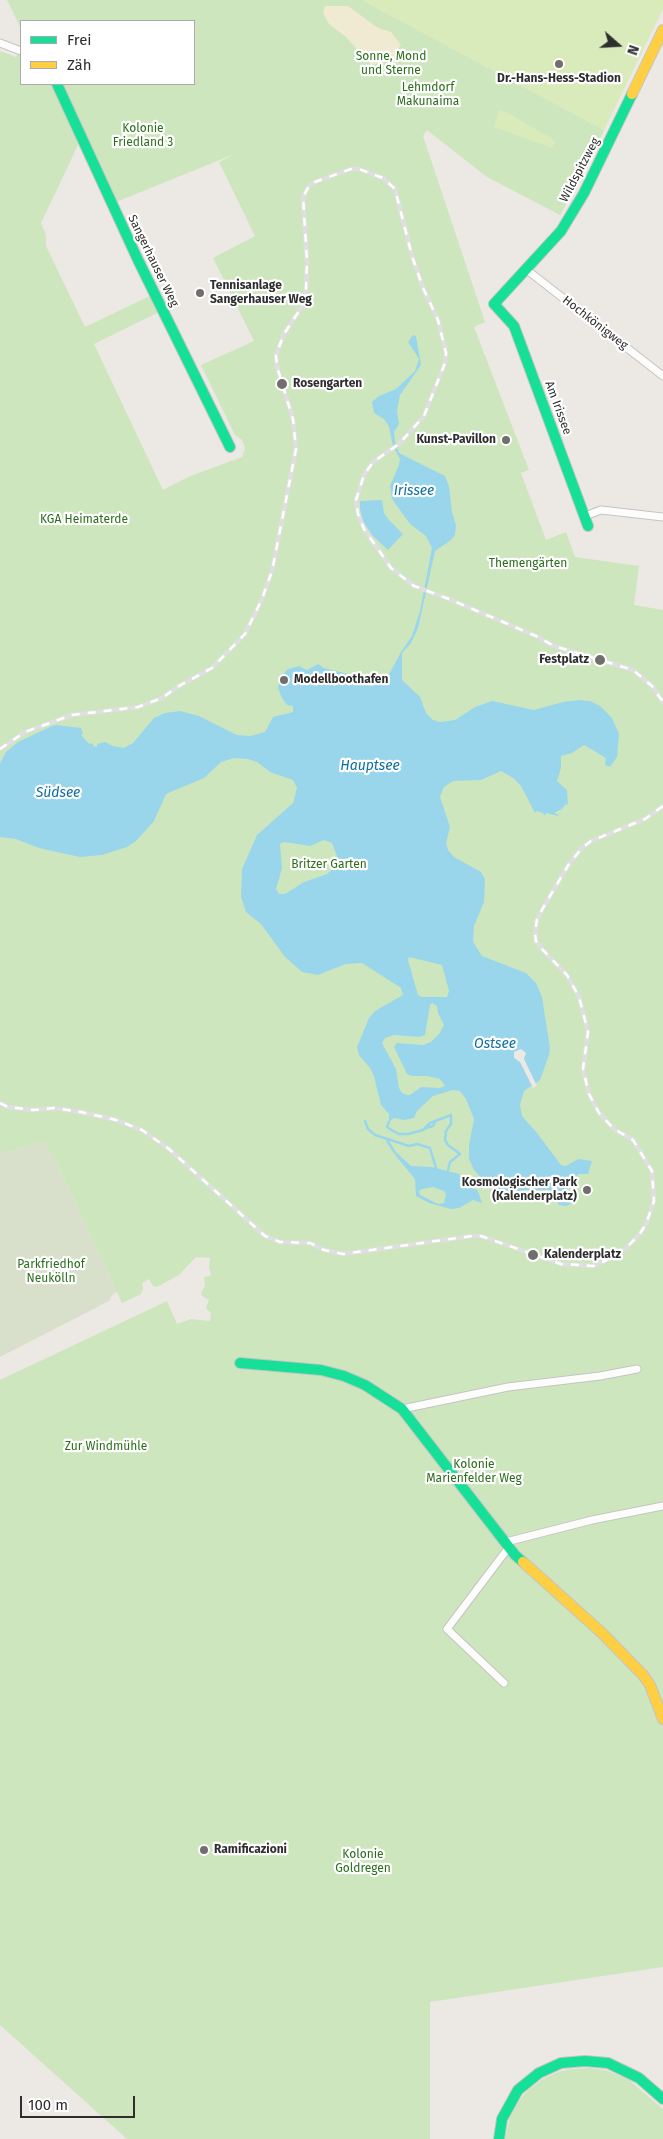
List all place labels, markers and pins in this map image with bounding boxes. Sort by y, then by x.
marker: Dr.-Hans-Hess-Stadion [553,58,565,70]
place label: Dr.-Hans-Hess-Stadion [497,72,621,86]
place label: Tennisanlage Sangerhauser Weg [210,279,312,307]
marker: Tennisanlage Sangerhauser Weg [194,287,206,299]
marker: Rosengarten [275,377,289,391]
place label: Rosengarten [293,377,362,391]
place label: Kunst-Pavillon [416,433,496,447]
marker: Kunst-Pavillon [500,434,512,446]
place label: Festplatz [539,653,589,667]
marker: Festplatz [593,653,607,667]
place label: Modellboothafen [294,673,388,687]
marker: Modellboothafen [278,674,290,686]
place label: Kosmologischer Park (Kalenderplatz) [462,1176,577,1204]
marker: Kosmologischer Park (Kalenderplatz) [581,1184,593,1196]
marker: Kalenderplatz [526,1248,540,1262]
place label: Kalenderplatz [544,1248,621,1262]
place label: Ramificazioni [214,1843,287,1857]
marker: Ramificazioni [198,1844,210,1856]

